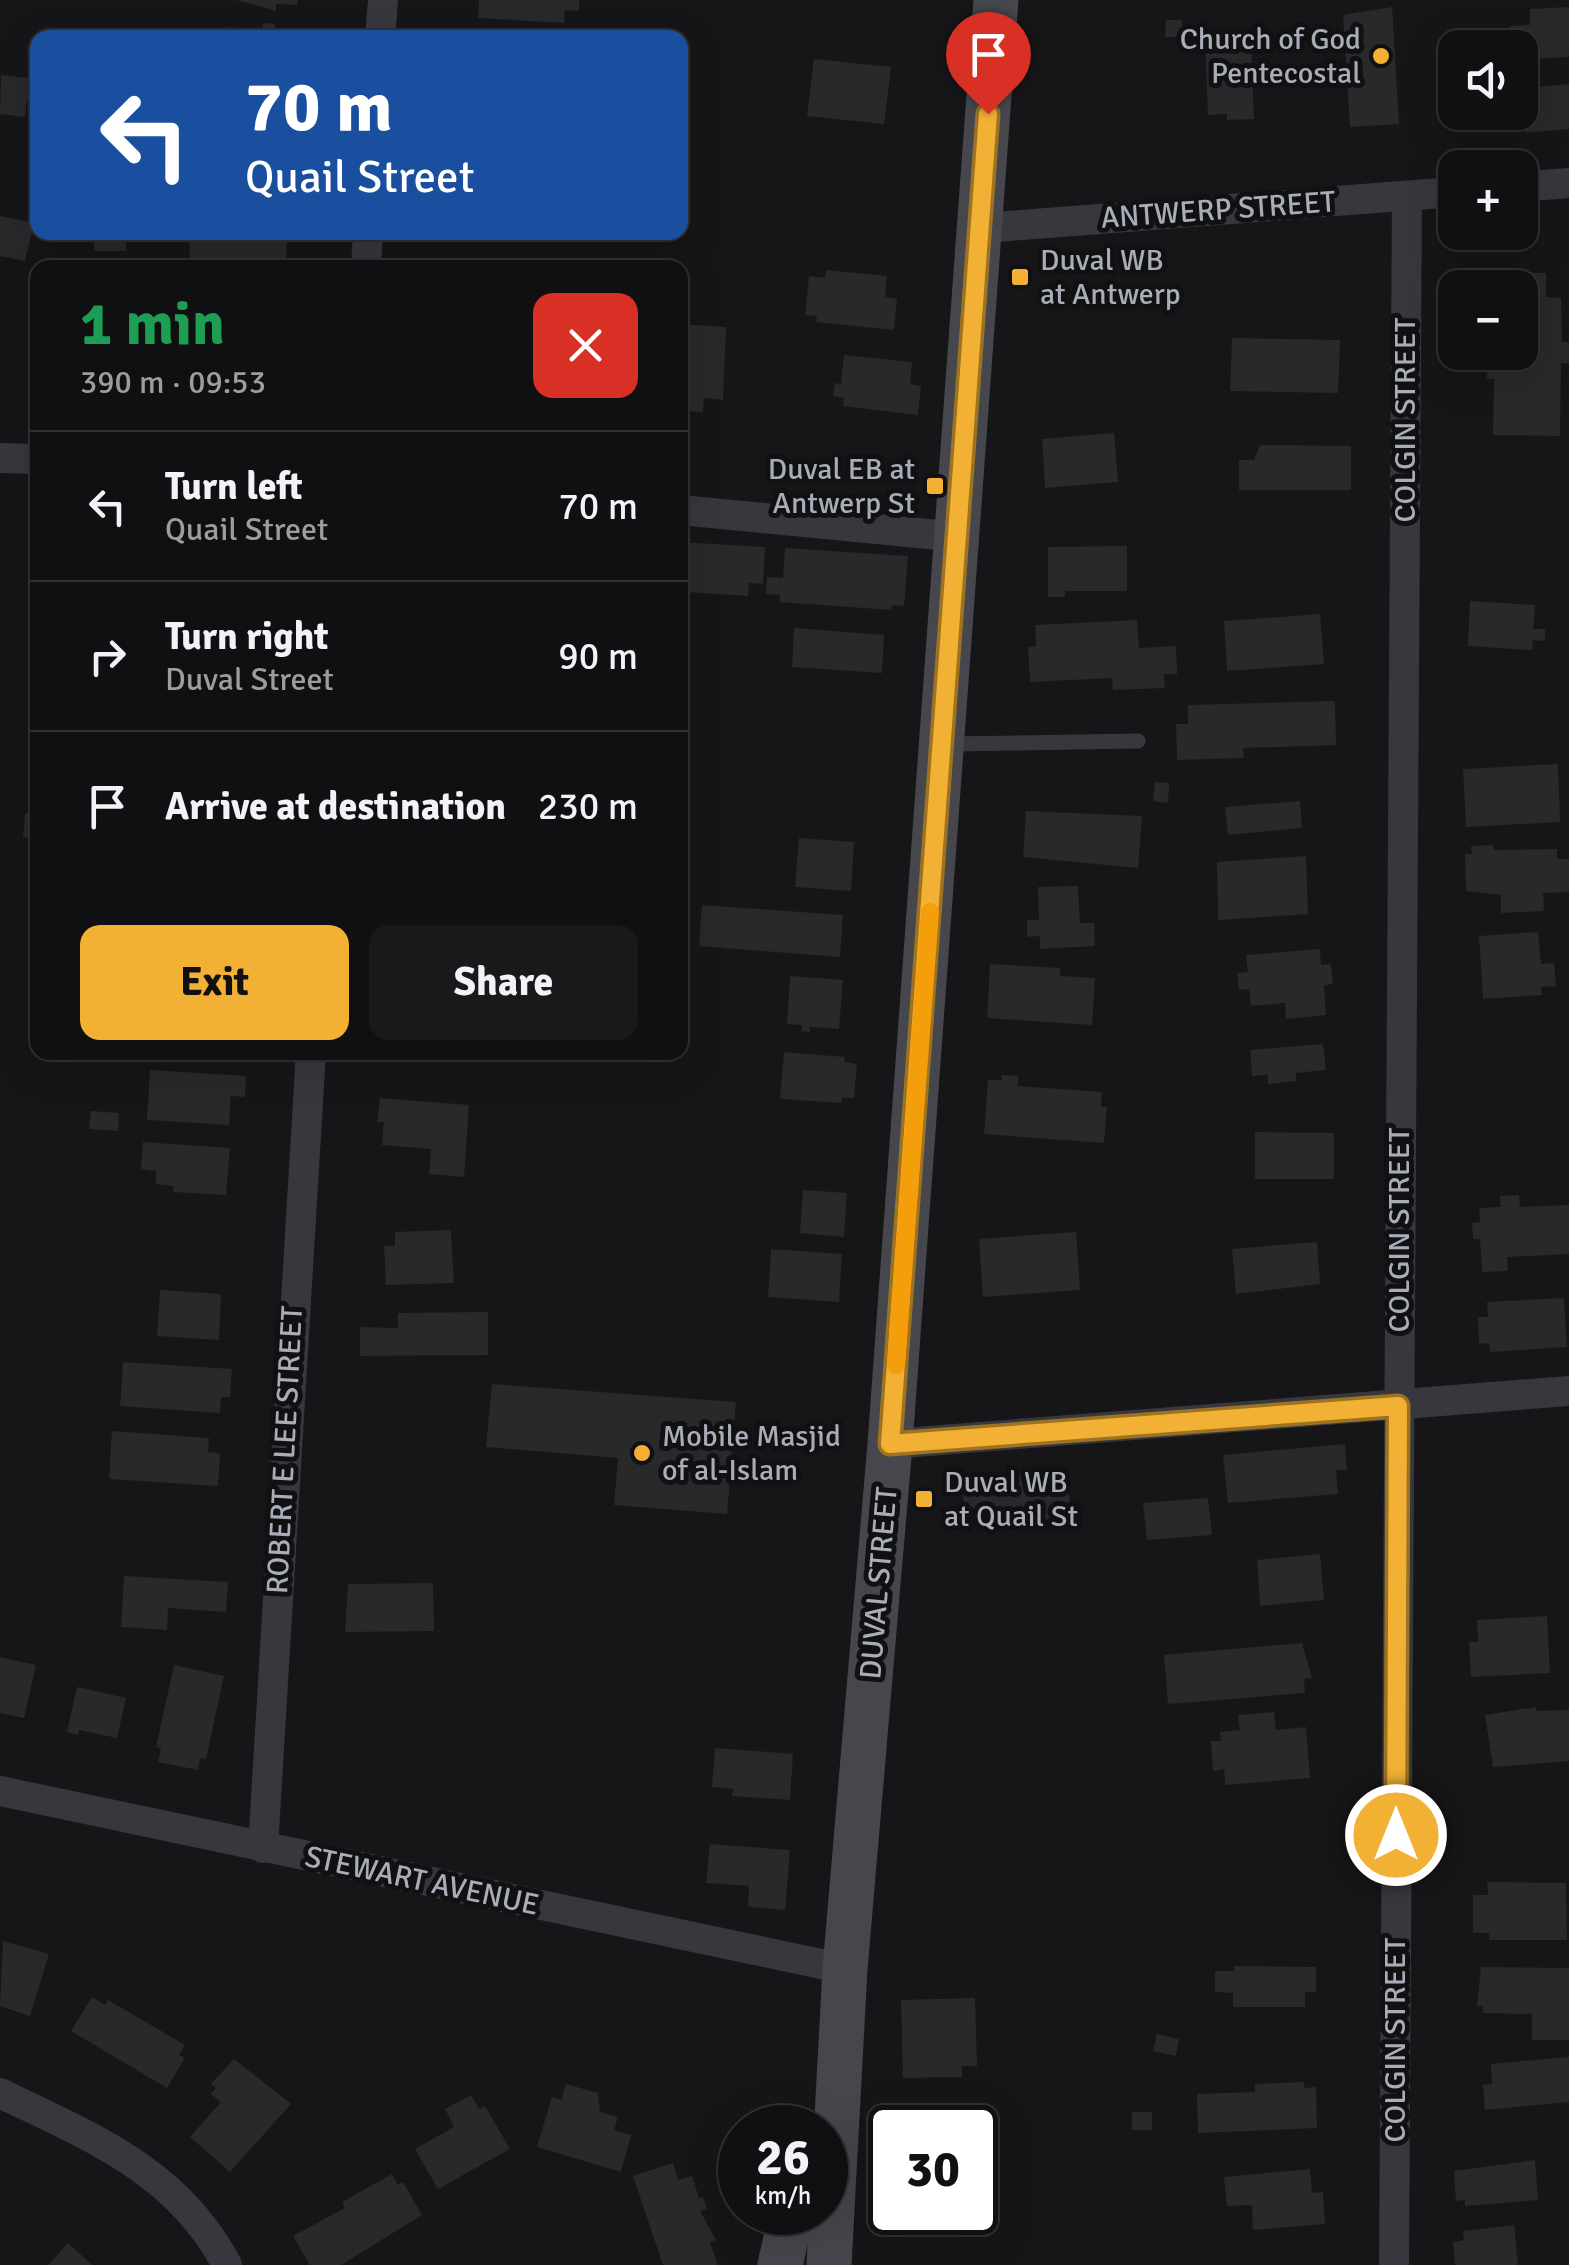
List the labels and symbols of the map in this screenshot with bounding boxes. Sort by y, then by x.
pin [946,12,1031,115]
place label: Church of God Pentecostal [1180,21,1361,92]
marker: Church of God Pentecostal [1370,45,1392,67]
street label: ANTWERP STREET [1100,183,1337,237]
place label: Duval WB at Antwerp [1040,242,1181,313]
marker: Duval WB at Antwerp [1009,266,1031,288]
street label: COLGIN STREET [1387,317,1424,522]
place label: Duval EB at Antwerp St [768,451,915,522]
marker: Duval EB at Antwerp St [924,475,946,497]
street label: COLGIN STREET [1381,1127,1418,1332]
street label: ROBERT E LEE STREET [259,1305,311,1595]
place label: Mobile Masjid of al-Islam [662,1418,841,1489]
marker: Mobile Masjid of al-Islam [631,1442,653,1464]
place label: Duval WB at Quail St [944,1464,1078,1535]
street label: DUVAL STREET [852,1485,906,1681]
marker: Duval WB at Quail St [913,1488,935,1510]
position arrow [1344,1783,1448,1887]
street label: STEWART AVENUE [302,1838,542,1924]
street label: COLGIN STREET [1377,1937,1414,2142]
speed limit sign: 30 [868,2105,998,2235]

